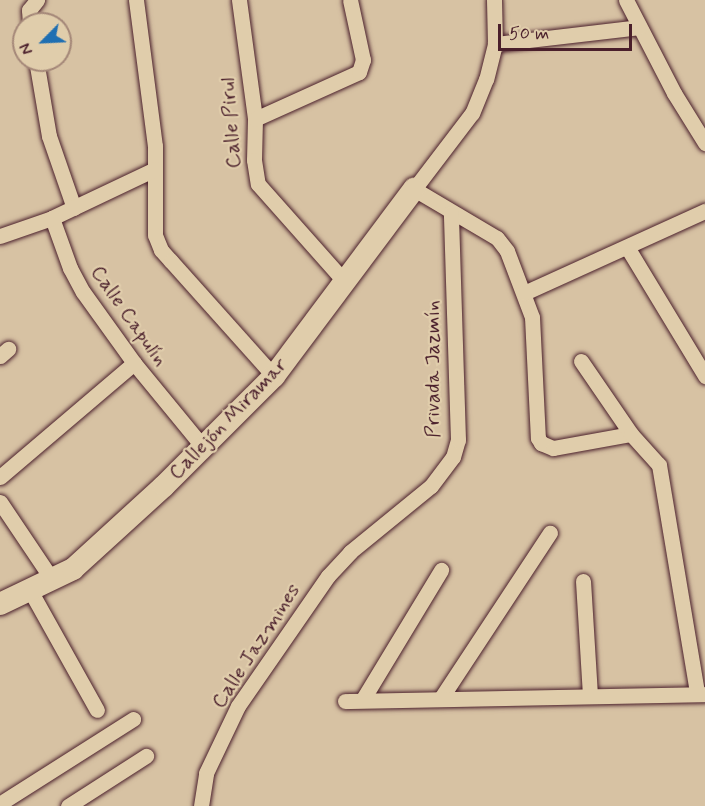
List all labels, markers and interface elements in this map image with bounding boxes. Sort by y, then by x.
north arrow [12,12,72,72]
scale bar [501,12,634,50]
text: 50 m [509,22,549,46]
text: N [15,40,39,58]
street label: Calle Pirul [215,79,247,167]
street label: Calle Capulín [86,262,172,370]
street label: Privada Jazmín [420,296,446,442]
street label: Callejón Miramar [162,352,294,486]
street label: Calle Jazmines [207,579,305,713]

